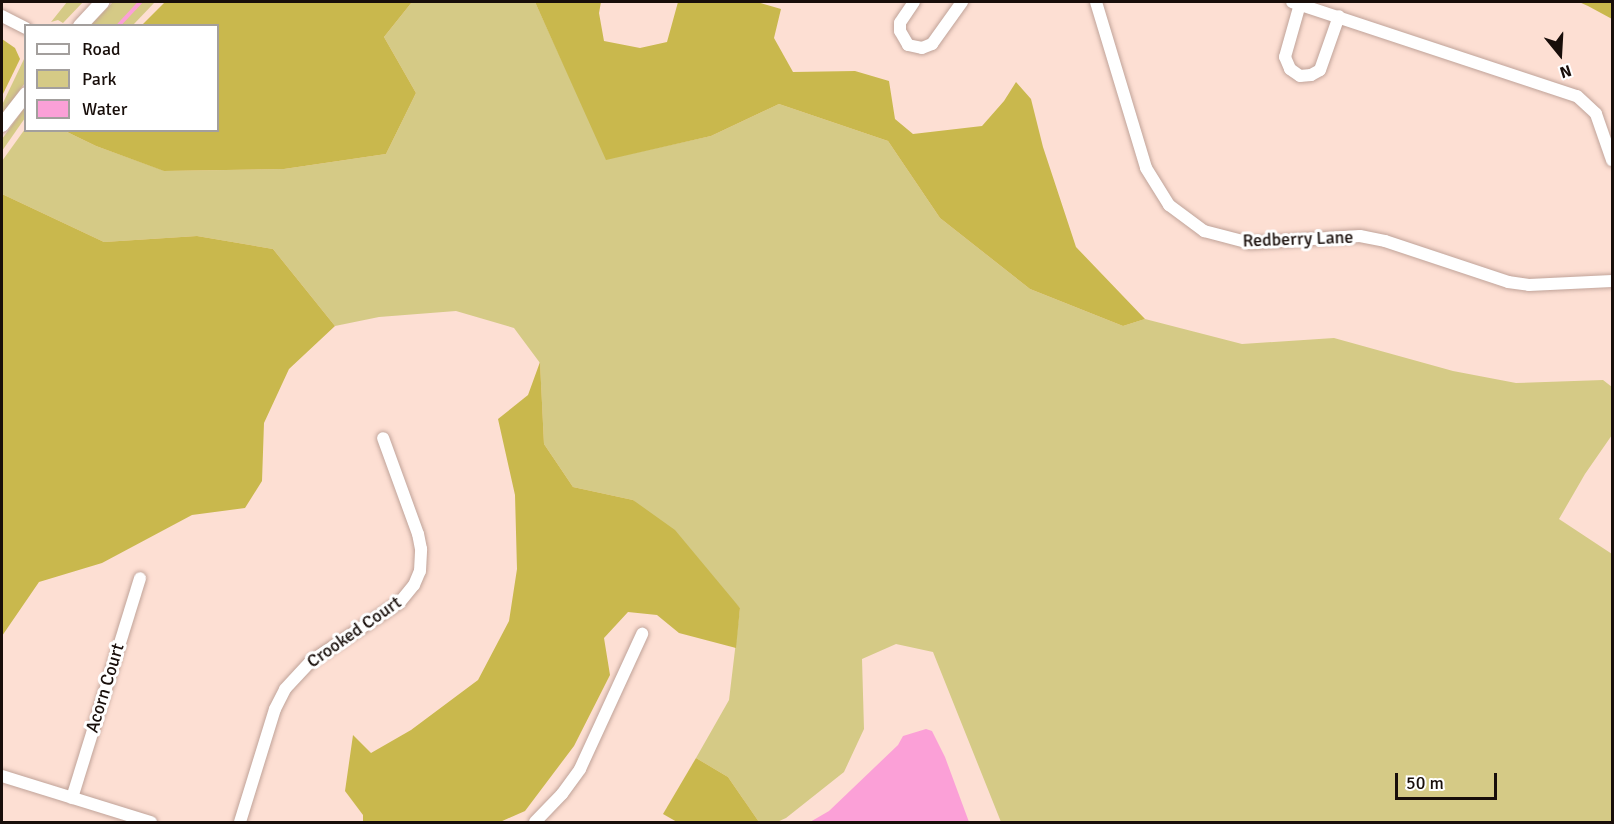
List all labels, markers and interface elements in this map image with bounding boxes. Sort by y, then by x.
legend [24,24,219,132]
north arrow [1530,24,1590,84]
text: Road [82,38,121,60]
text: N [1557,60,1574,82]
text: Park [82,68,117,90]
text: Water [82,98,127,120]
street label: Redberry Lane [1242,226,1354,252]
street label: Crooked Court [303,592,405,672]
street label: Acorn Court [81,641,129,735]
scale bar [1398,761,1500,799]
text: 50 m [1406,772,1444,794]

